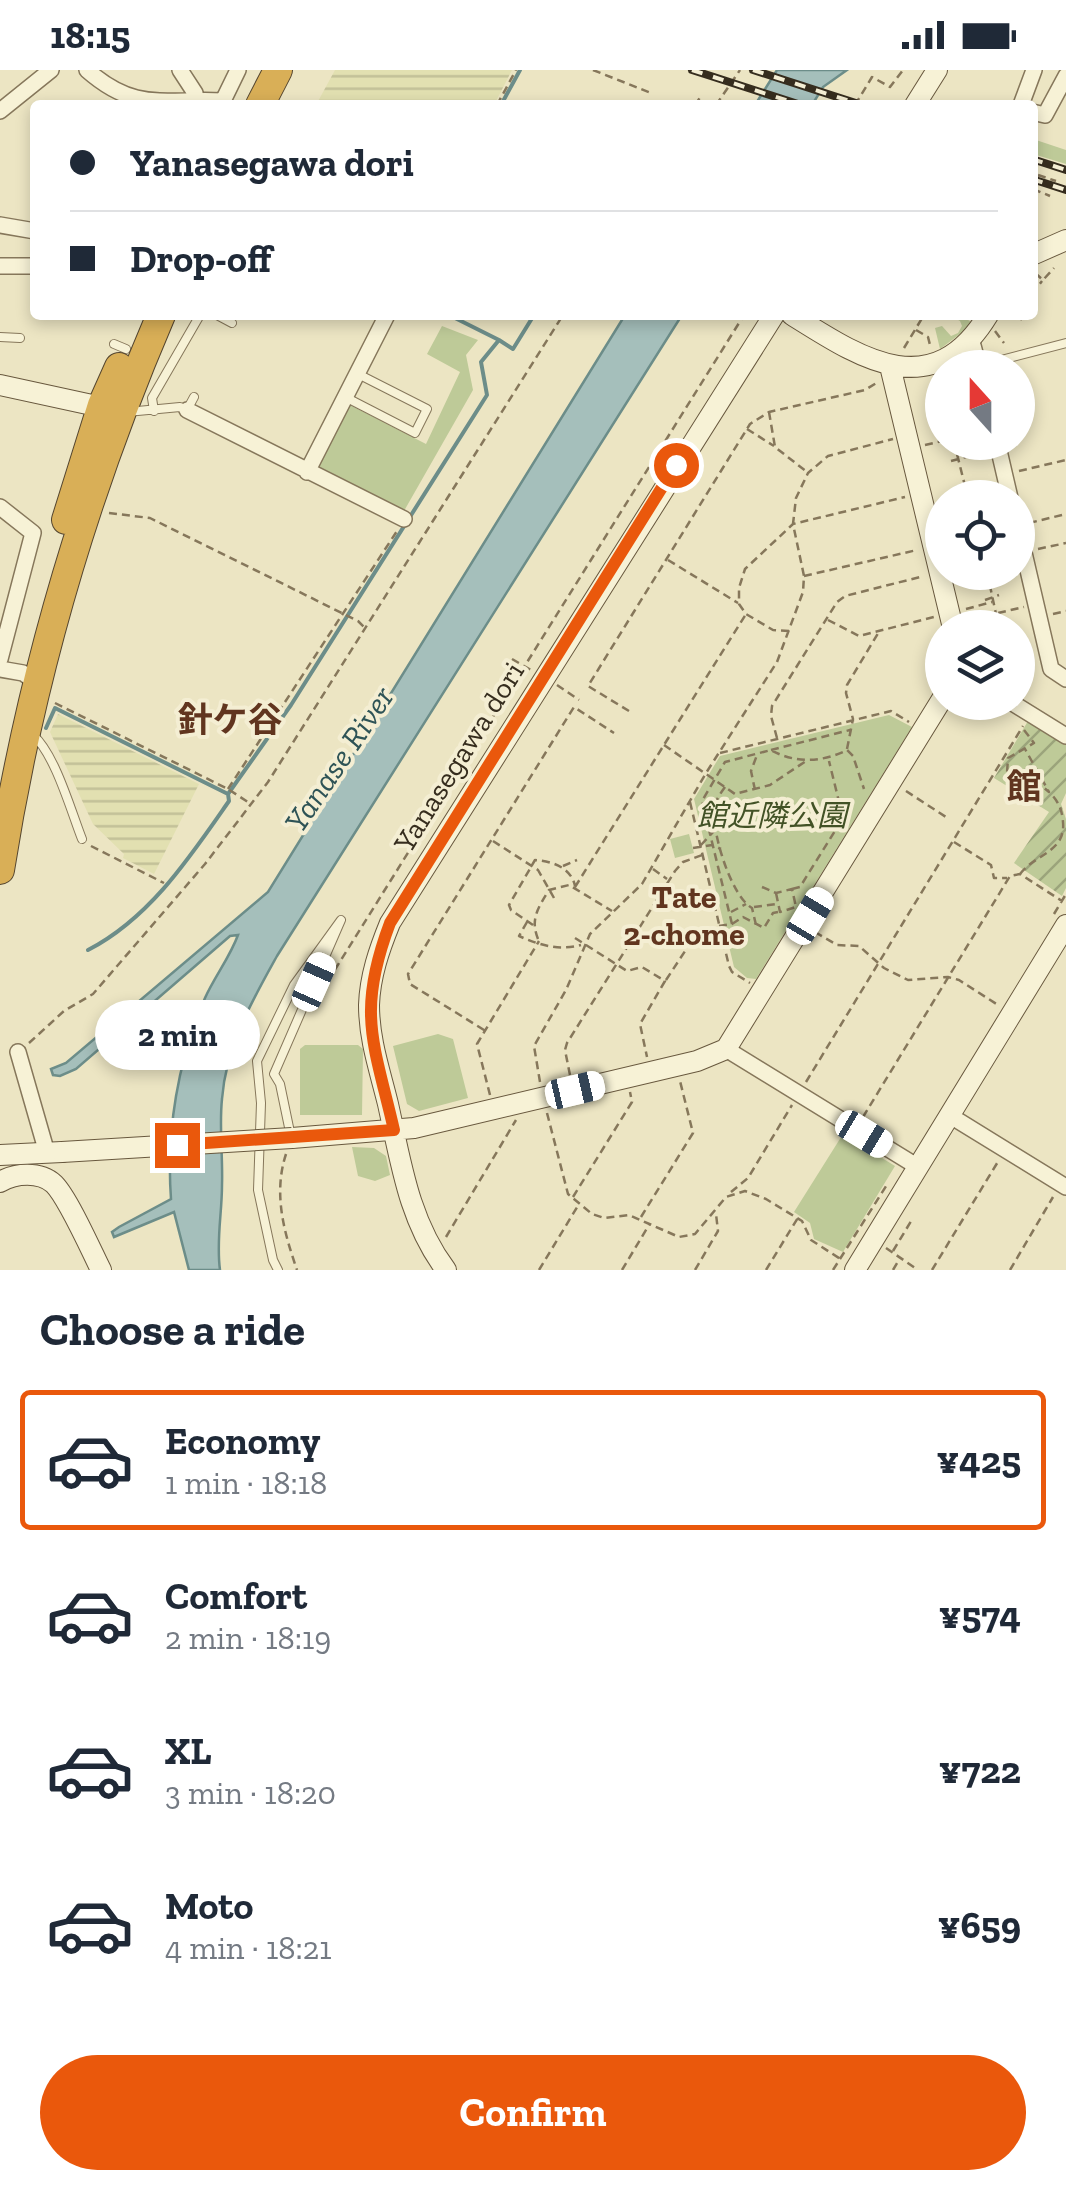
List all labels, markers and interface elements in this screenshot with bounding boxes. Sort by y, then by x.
text: 18:15 [50,12,130,58]
text: Yanasegawa dori [130,140,414,186]
text: Drop-off [130,236,271,282]
north arrow [925,350,1035,460]
map controls [925,350,1035,720]
route start [654,443,699,488]
button: locate [925,480,1035,590]
button: layers [925,610,1035,720]
street label: Yanasegawa dori [386,655,532,859]
water label: Yanase River [276,678,402,839]
district label: 針ケ谷 [177,699,283,741]
district label: 館 [1006,766,1042,808]
park label: 館近隣公園 [697,798,851,834]
district label: Tate 2-chome [623,878,745,953]
car [782,883,838,949]
car [288,948,340,1016]
callout: 2 min [94,1000,260,1070]
text: 2 min [138,1016,217,1054]
car [542,1069,608,1111]
car [831,1106,897,1162]
route end [155,1123,200,1168]
text: Choose a ride [40,1303,305,1357]
icon: car [45,1415,135,1505]
text: Economy [165,1418,320,1464]
text: ¥425 [936,1437,1021,1483]
text: 1 min · 18:18 [165,1464,327,1502]
icon: car [45,1570,135,1660]
text: Comfort [165,1573,307,1619]
text: ¥574 [939,1592,1021,1638]
text: 2 min · 18:19 [165,1619,331,1657]
icon: car [45,1725,135,1815]
text: XL [165,1728,212,1774]
text: ¥722 [939,1747,1021,1793]
text: 3 min · 18:20 [165,1774,336,1812]
icon: car [45,1880,135,1970]
text: Moto [165,1883,253,1929]
text: ¥659 [938,1902,1021,1948]
text: 4 min · 18:21 [165,1929,331,1967]
button: Confirm [40,2055,1026,2170]

